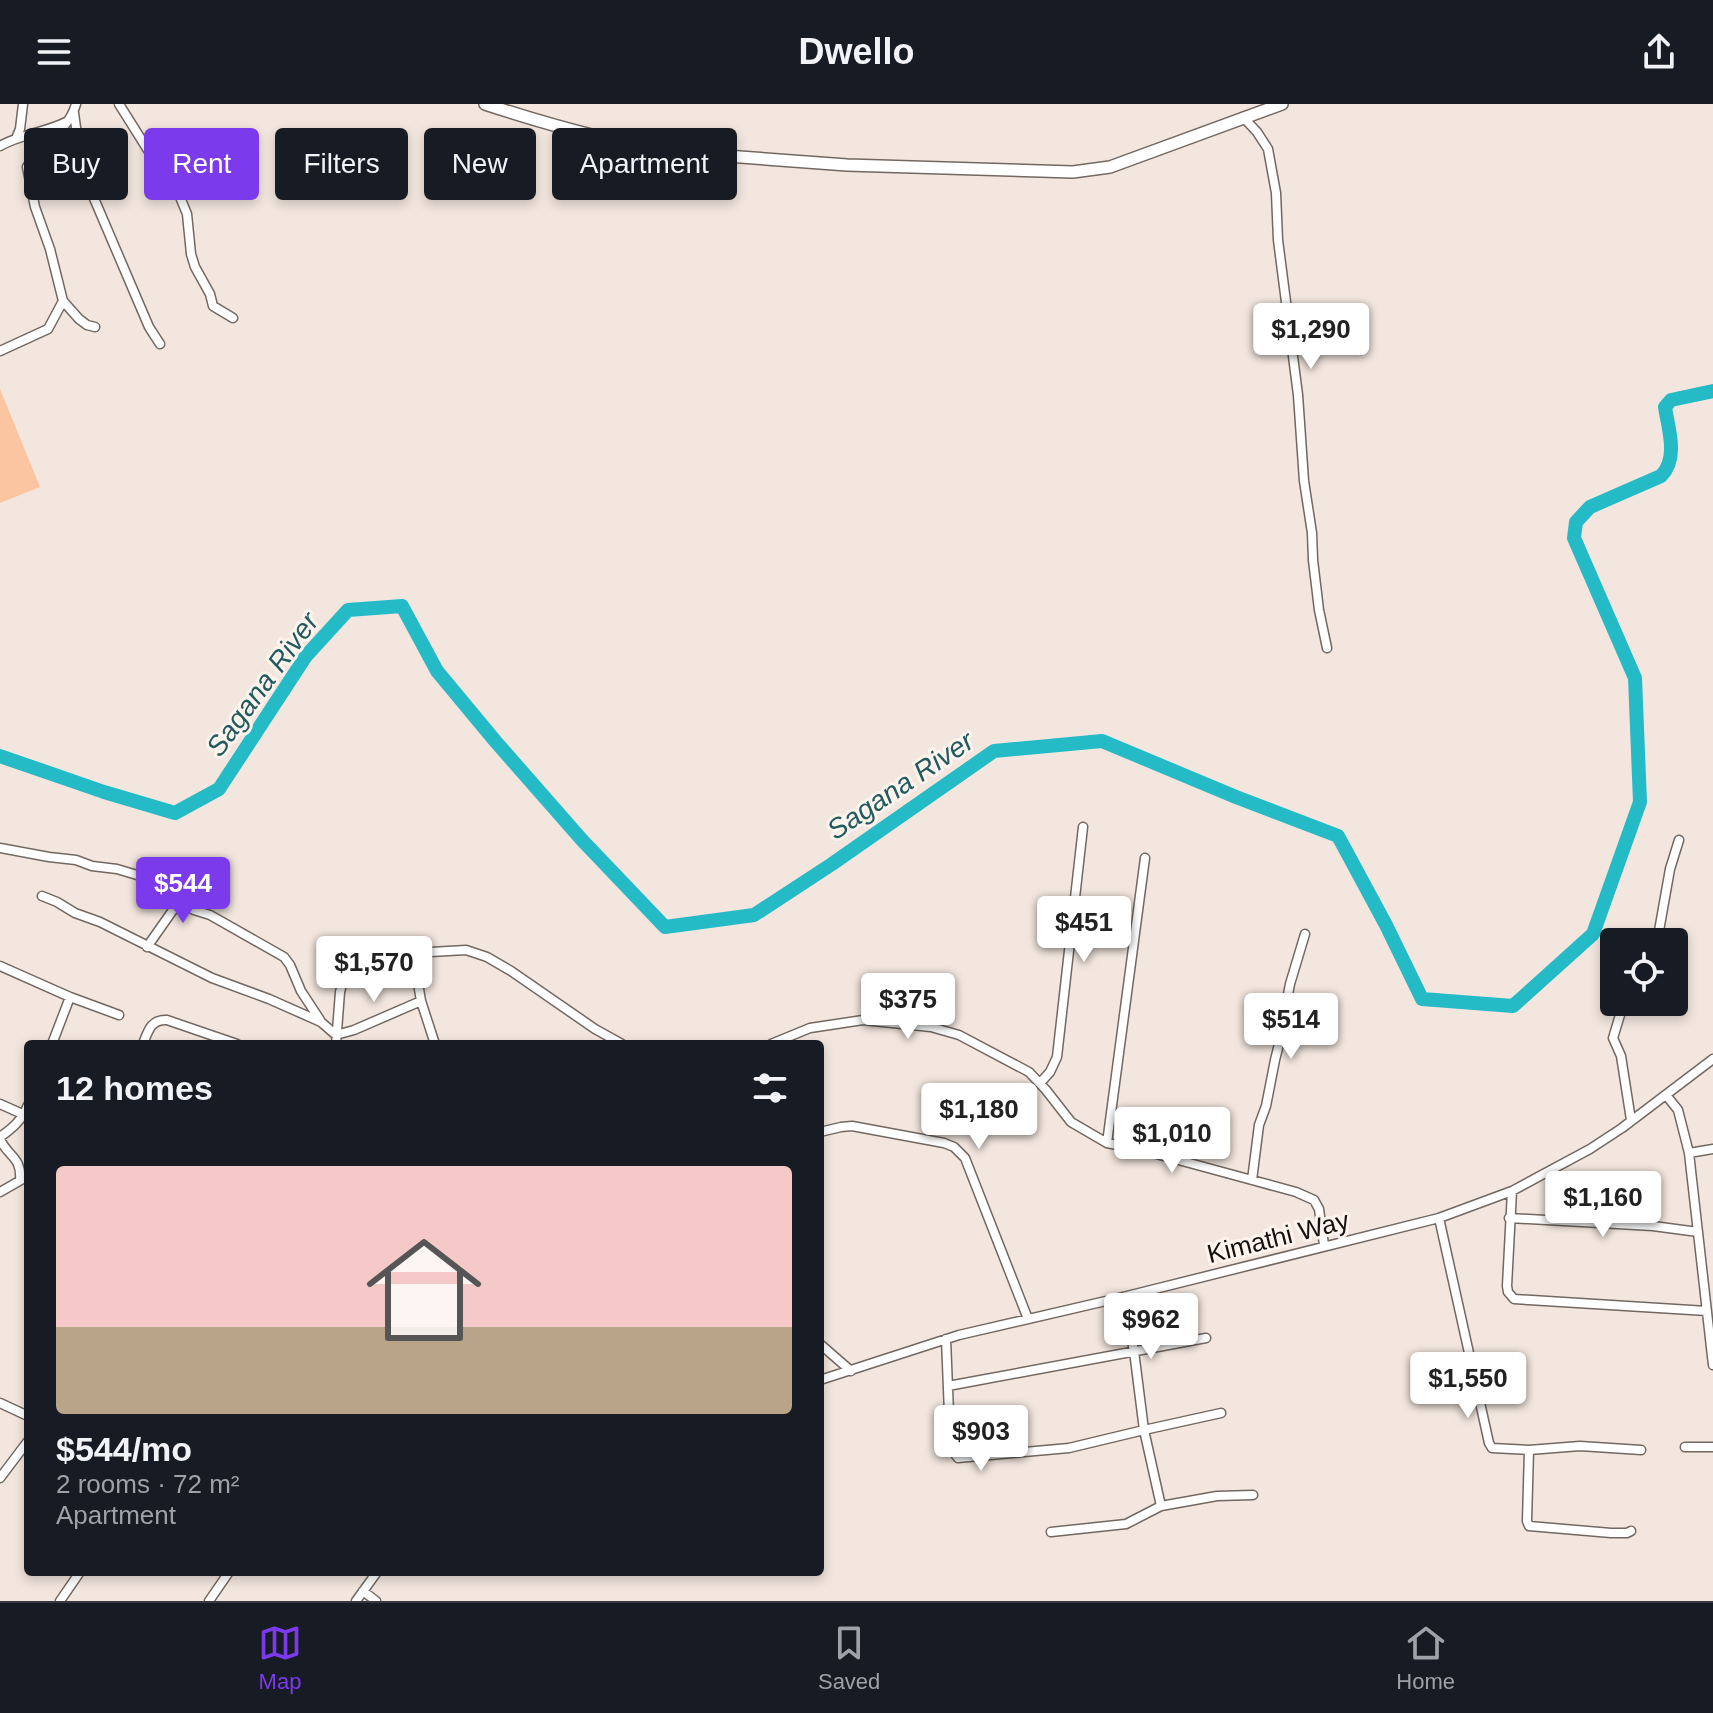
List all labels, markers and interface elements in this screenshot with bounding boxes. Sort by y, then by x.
icon: menu [32,30,76,74]
icon: share [1637,30,1681,74]
text: Dwello [798,31,915,72]
chip: Buy [24,128,128,200]
chip: Rent [144,128,259,200]
chip: Filters [275,128,408,200]
chip: New [424,128,536,200]
chip: Apartment [552,128,737,200]
pin: $1,290 [1246,303,1376,371]
text: $1,290 [1271,314,1351,344]
water label: Sagana River [200,605,326,762]
water label: Sagana River [821,724,981,846]
pin: $544 [136,857,230,925]
text: $544 [154,868,212,898]
pin: $451 [1037,896,1131,964]
text: $451 [1055,907,1113,937]
map controls [1600,928,1688,1016]
button: locate [1600,928,1688,1016]
pin: $1,570 [309,936,439,1004]
text: $1,570 [334,947,414,977]
pin: $375 [861,973,955,1041]
text: $375 [879,984,937,1014]
pin: $514 [1244,993,1338,1061]
text: $514 [1262,1004,1320,1034]
icon: filters [748,1066,792,1110]
text: 12 homes [56,1069,213,1107]
pin: $1,180 [914,1083,1044,1151]
text: $1,180 [939,1094,1019,1124]
pin: $1,010 [1107,1107,1237,1175]
text: $1,010 [1132,1118,1212,1148]
pin: $1,160 [1538,1171,1668,1239]
text: $1,160 [1563,1182,1643,1212]
street label: Kimathi Way [1204,1205,1352,1269]
icon: home [352,1218,496,1362]
pin: $962 [1104,1293,1198,1361]
text: $962 [1122,1304,1180,1334]
pin: $1,550 [1403,1352,1533,1420]
text: $1,550 [1428,1363,1508,1393]
pin: $903 [934,1405,1028,1473]
text: $903 [952,1416,1010,1446]
text: $544/mo [56,1430,192,1468]
text: 2 rooms · 72 m² [56,1469,240,1499]
text: Apartment [56,1500,176,1530]
tab: Map [258,1621,302,1695]
tab: Saved [818,1621,880,1695]
tab: Home [1396,1621,1455,1695]

